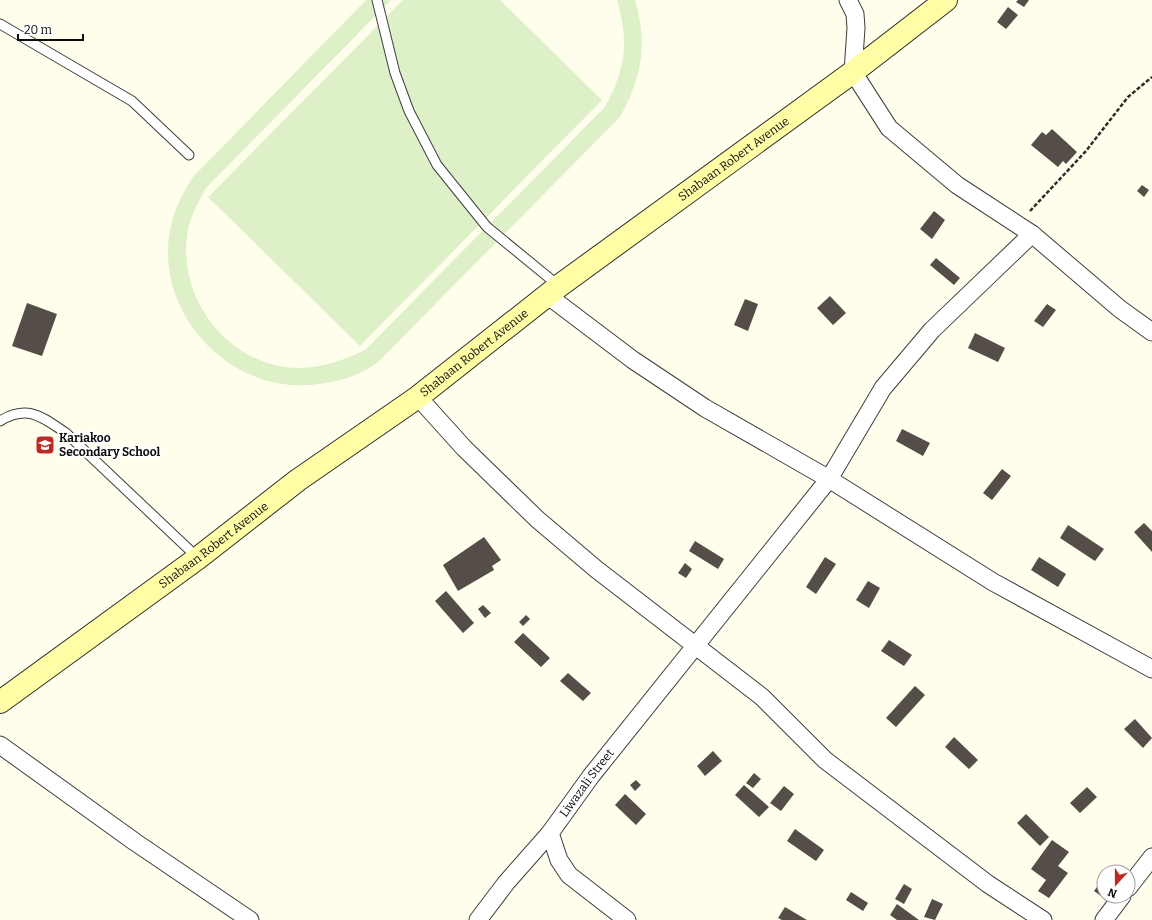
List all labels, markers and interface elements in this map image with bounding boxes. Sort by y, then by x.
scale bar [18,16,83,42]
text: 20 m [24,23,53,37]
street label: Shabaan Robert Avenue [675,114,792,204]
street label: Shabaan Robert Avenue [417,306,531,400]
place label: Kariakoo Secondary School [59,431,161,459]
school or university icon: Kariakoo Secondary School [34,434,56,456]
street label: Shabaan Robert Avenue [156,499,271,591]
street label: Liwazali Street [557,746,617,820]
north arrow [1096,864,1136,904]
text: N [1106,885,1119,900]

